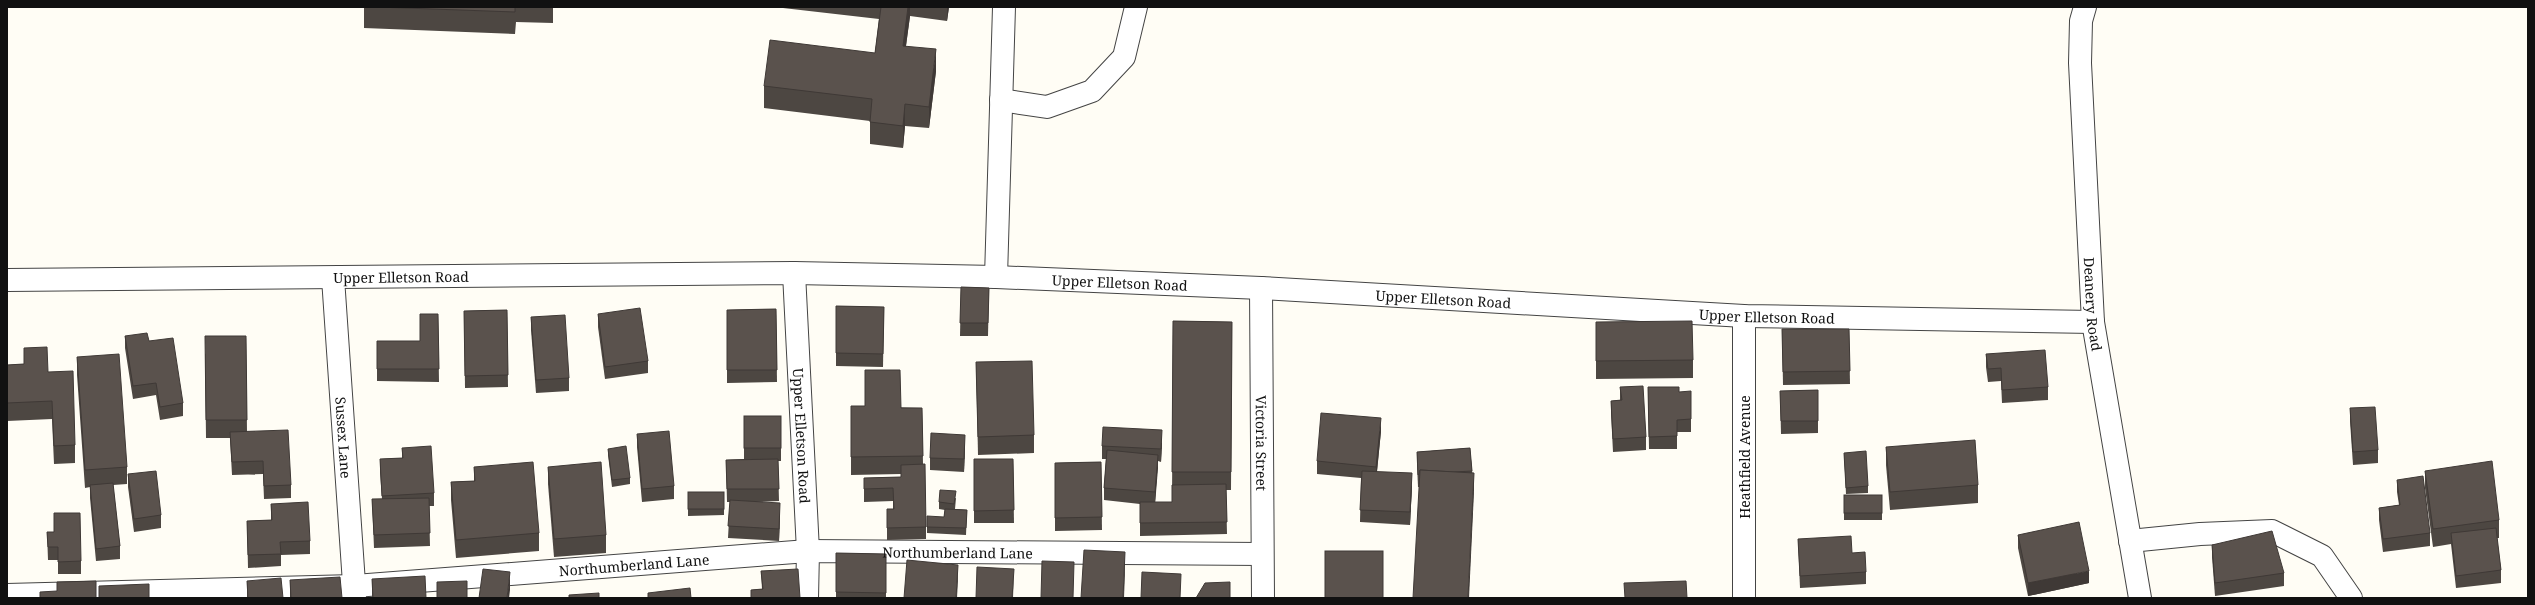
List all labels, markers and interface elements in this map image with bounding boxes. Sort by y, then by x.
street label: Deanery Road [2080,257,2107,353]
street label: Upper Elletson Road [333,266,469,287]
street label: Upper Elletson Road [1052,270,1188,294]
street label: Upper Elletson Road [1375,285,1512,312]
street label: Upper Elletson Road [1699,304,1835,327]
street label: Upper Elletson Road [789,368,815,504]
street label: Victoria Street [1252,395,1272,491]
street label: Heathfield Avenue [1735,395,1754,519]
street label: Sussex Lane [332,396,356,479]
street label: Northumberland Lane [882,542,1033,562]
street label: Northumberland Lane [558,549,710,580]

